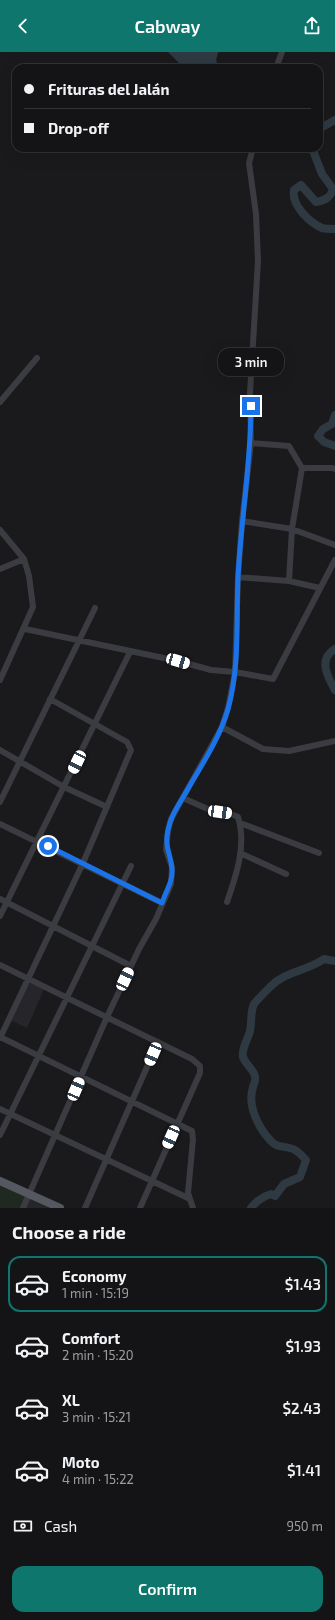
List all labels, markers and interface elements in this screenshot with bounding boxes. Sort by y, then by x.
icon: back [12,15,34,37]
text: Cabway [135,15,200,37]
icon: share [301,15,323,37]
text: Frituras del Jalán [48,80,169,98]
text: Drop-off [48,119,109,137]
callout: 3 min [218,348,284,376]
text: 3 min [235,354,267,370]
route end [242,397,260,415]
car [165,652,191,670]
car [66,749,88,775]
car [207,804,233,820]
route start [39,837,57,855]
car [114,966,136,992]
car [143,1041,163,1067]
car [66,1076,86,1102]
car [161,1124,181,1150]
text: Choose a ride [12,1221,126,1243]
icon: car [14,1266,50,1302]
text: Economy [62,1267,127,1285]
text: $1.43 [285,1275,321,1293]
text: 1 min · 15:19 [62,1285,129,1301]
icon: car [14,1328,50,1364]
text: Comfort [62,1329,120,1347]
text: $1.93 [285,1337,321,1355]
text: 2 min · 15:20 [62,1347,134,1363]
icon: car [14,1390,50,1426]
text: XL [62,1391,80,1409]
text: $2.43 [282,1399,321,1417]
text: 3 min · 15:21 [62,1409,131,1425]
icon: car [14,1452,50,1488]
text: Moto [62,1453,100,1471]
text: $1.41 [287,1461,321,1479]
text: 4 min · 15:22 [62,1471,134,1487]
icon: cash [12,1515,34,1537]
text: Cash [44,1517,77,1535]
text: 950 m [286,1518,323,1534]
button: Confirm [12,1566,323,1612]

